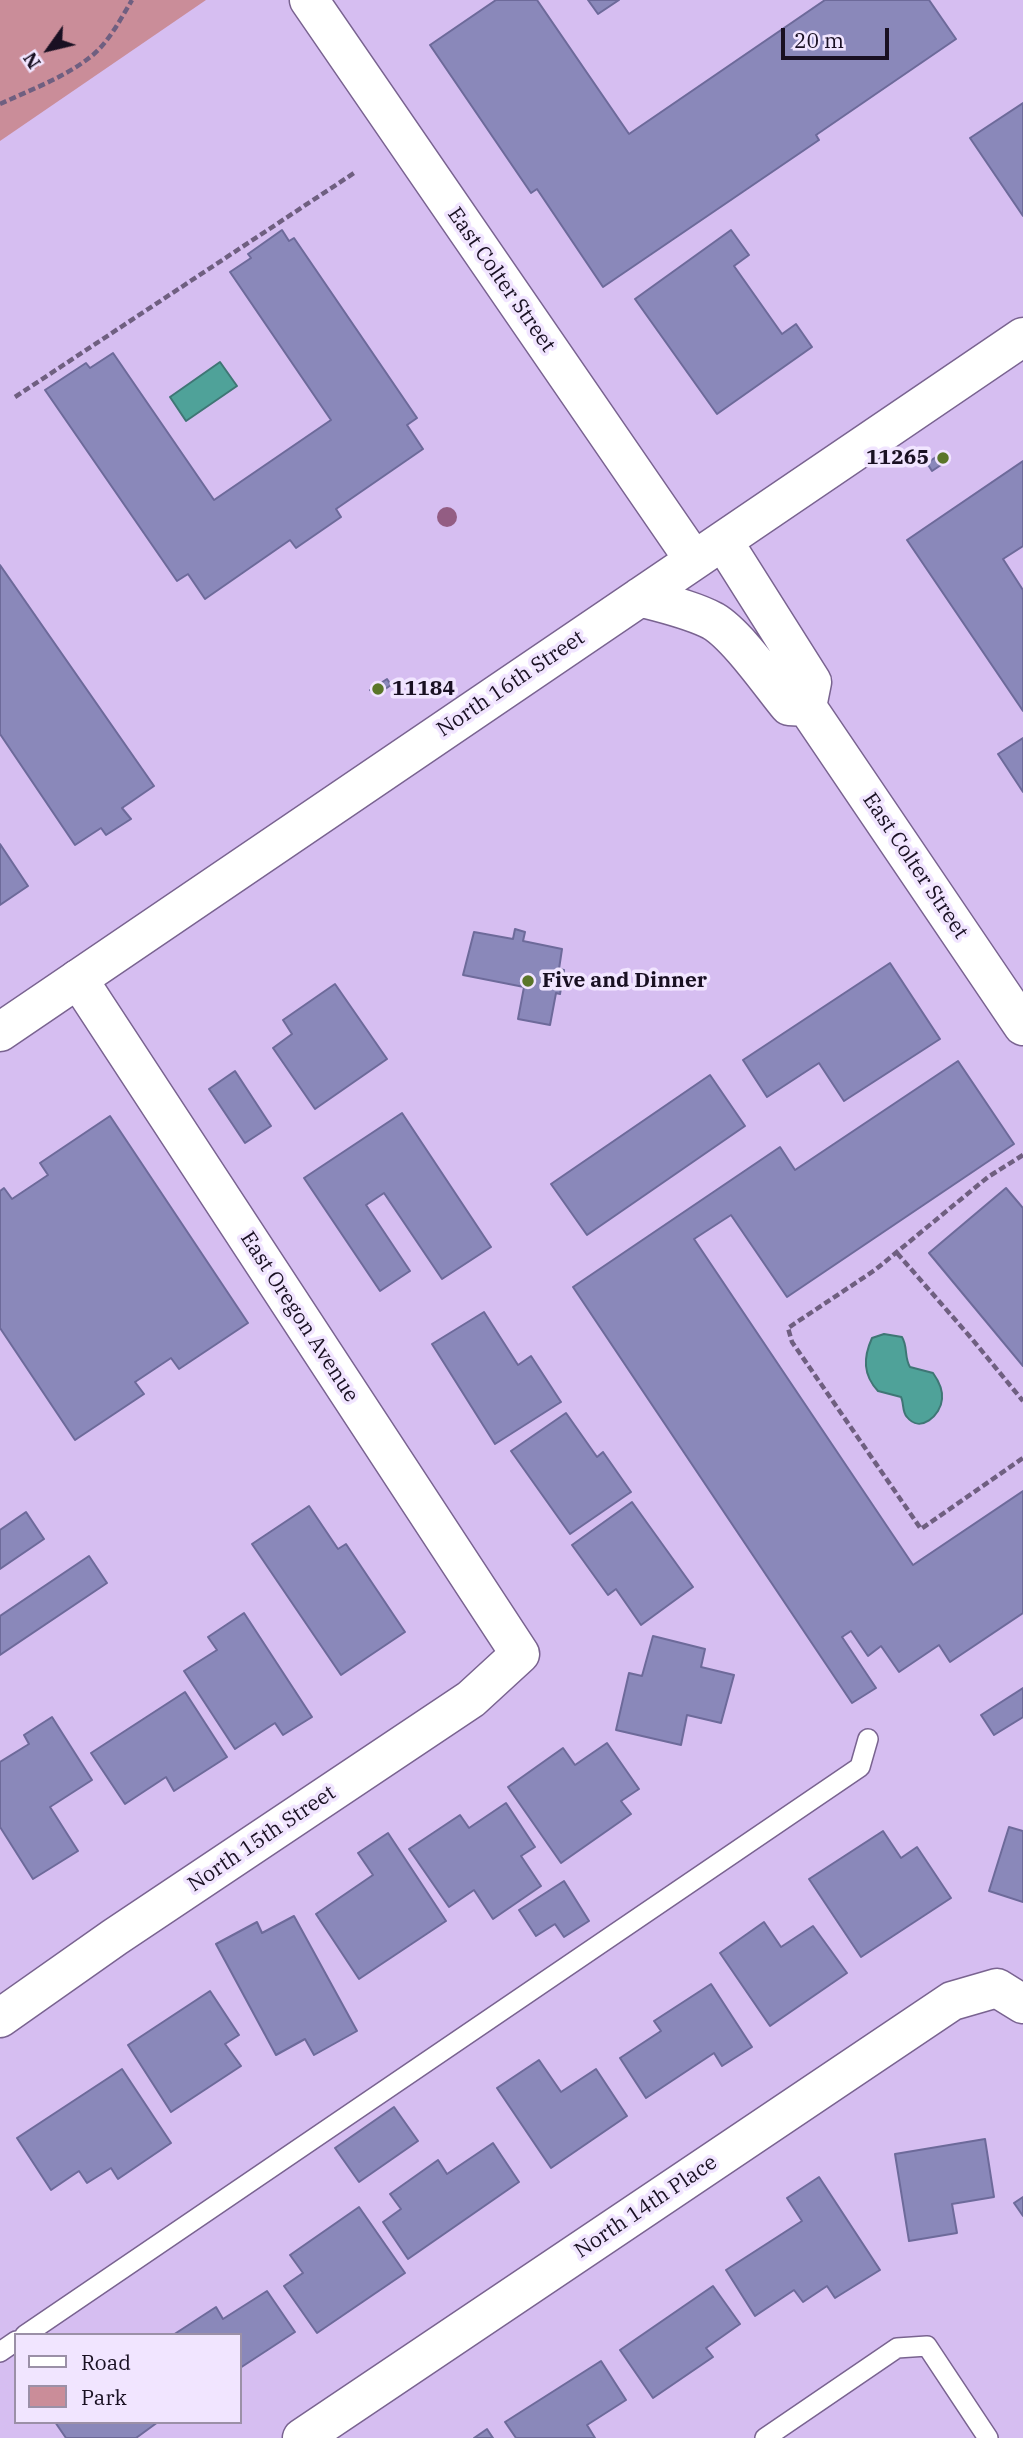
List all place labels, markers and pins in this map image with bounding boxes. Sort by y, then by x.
place label: 11265 [866,445,929,471]
marker: 11265 [935,450,951,466]
place label: 11184 [392,676,455,702]
marker: 11184 [370,681,386,697]
place label: Five and Dinner [542,968,707,994]
marker: Five and Dinner [520,973,536,989]

